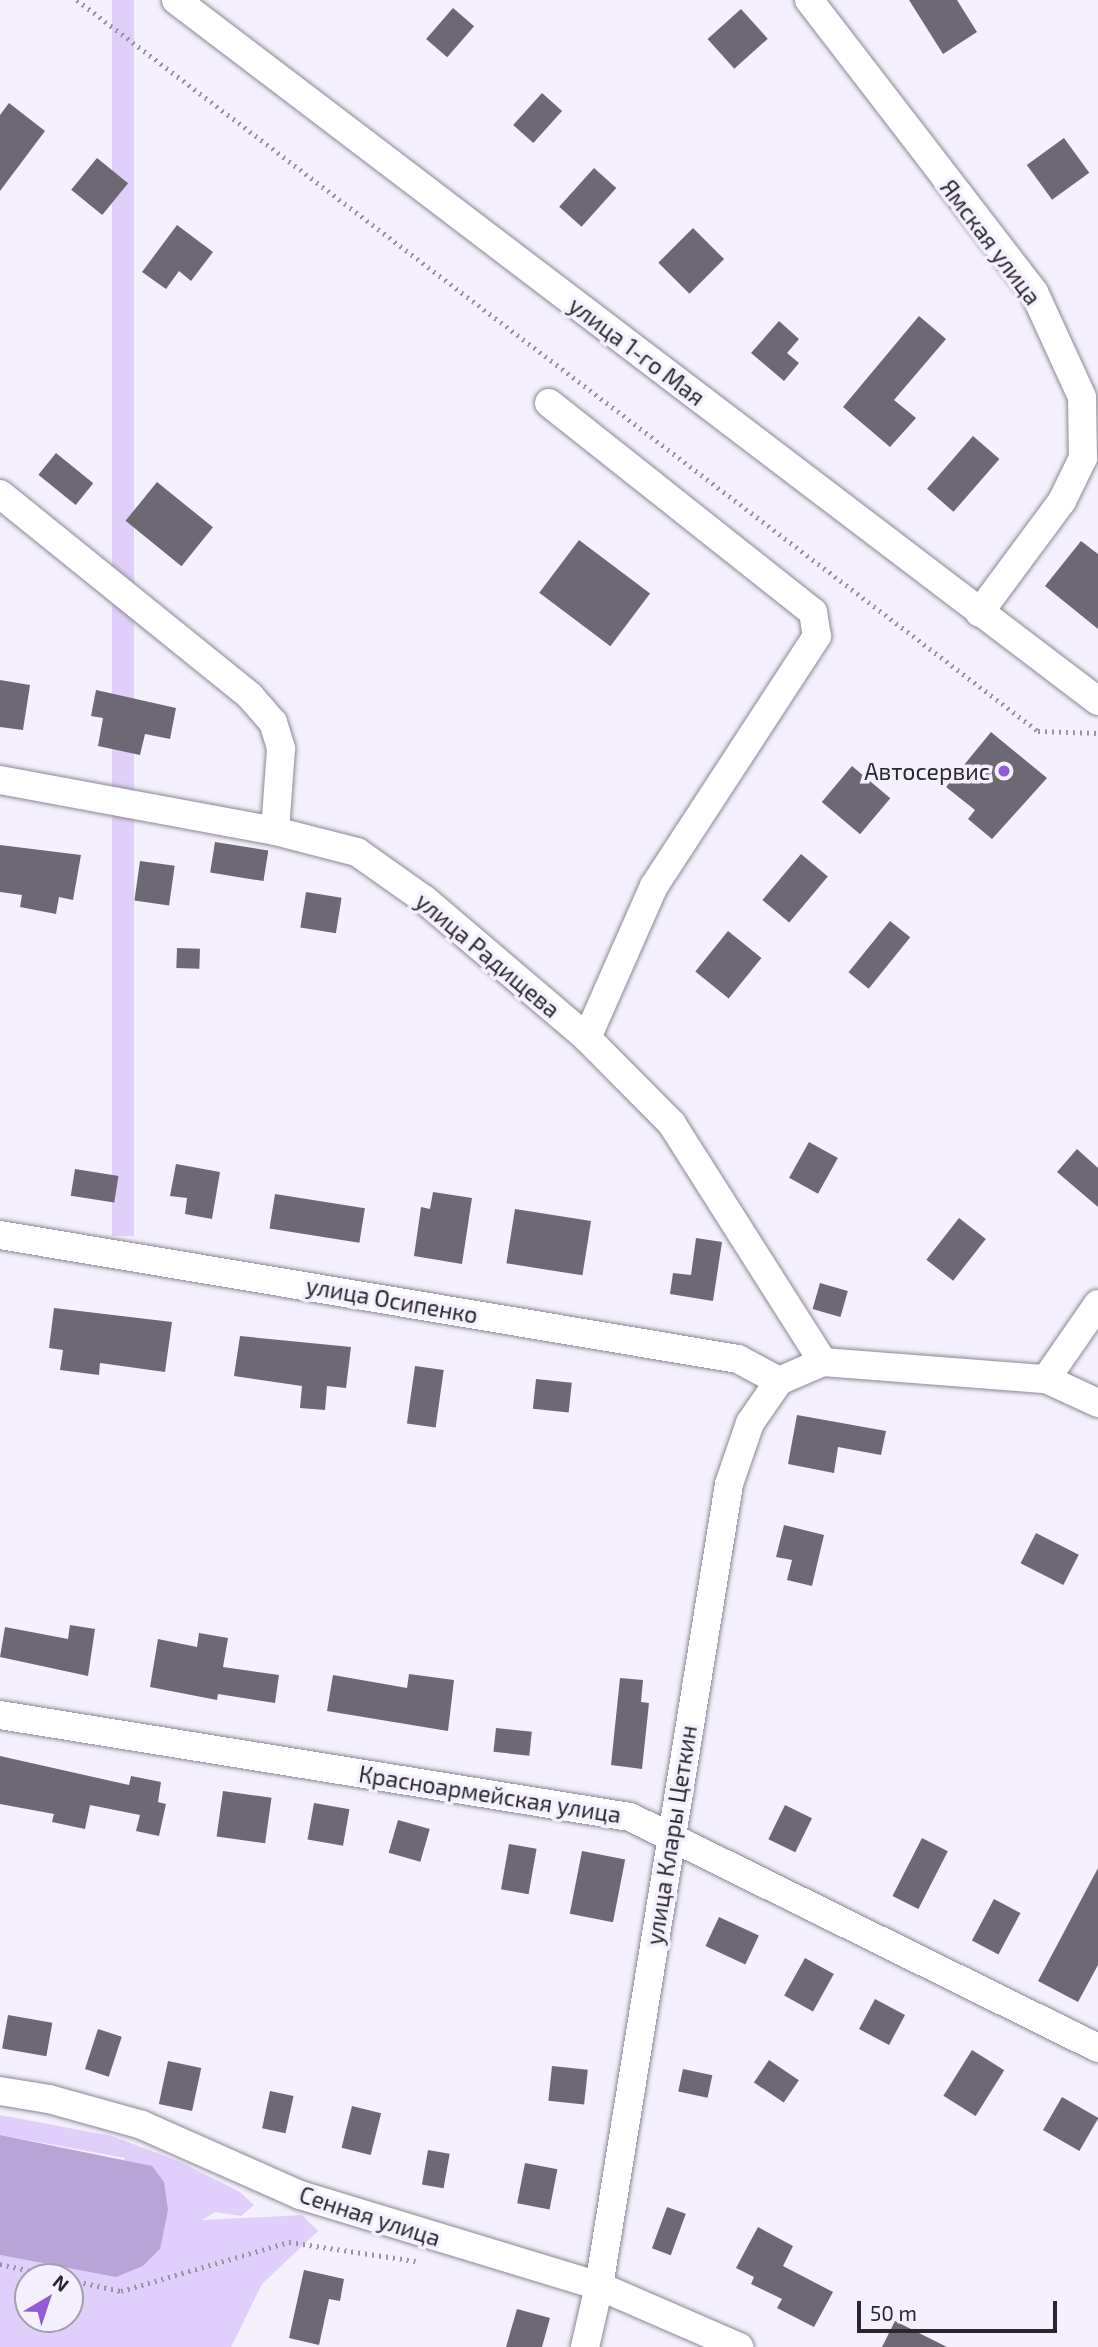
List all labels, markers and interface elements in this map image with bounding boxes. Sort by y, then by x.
street label: Ямская улица [935,174,1047,310]
street label: улица 1-го Мая [564,291,710,411]
place label: Автосервис [864,757,990,785]
marker: Автосервис [996,763,1012,779]
street label: улица Радищева [410,887,566,1023]
street label: улица Осипенко [304,1271,480,1329]
street label: улица Клары Цеткин [640,1723,702,1947]
street label: Красноармейская улица [357,1760,623,1828]
street label: Сенная улица [296,2180,444,2252]
north arrow [14,2263,84,2333]
text: N [49,2270,74,2296]
scale bar [860,2288,1060,2332]
text: 50 m [870,2300,917,2325]

